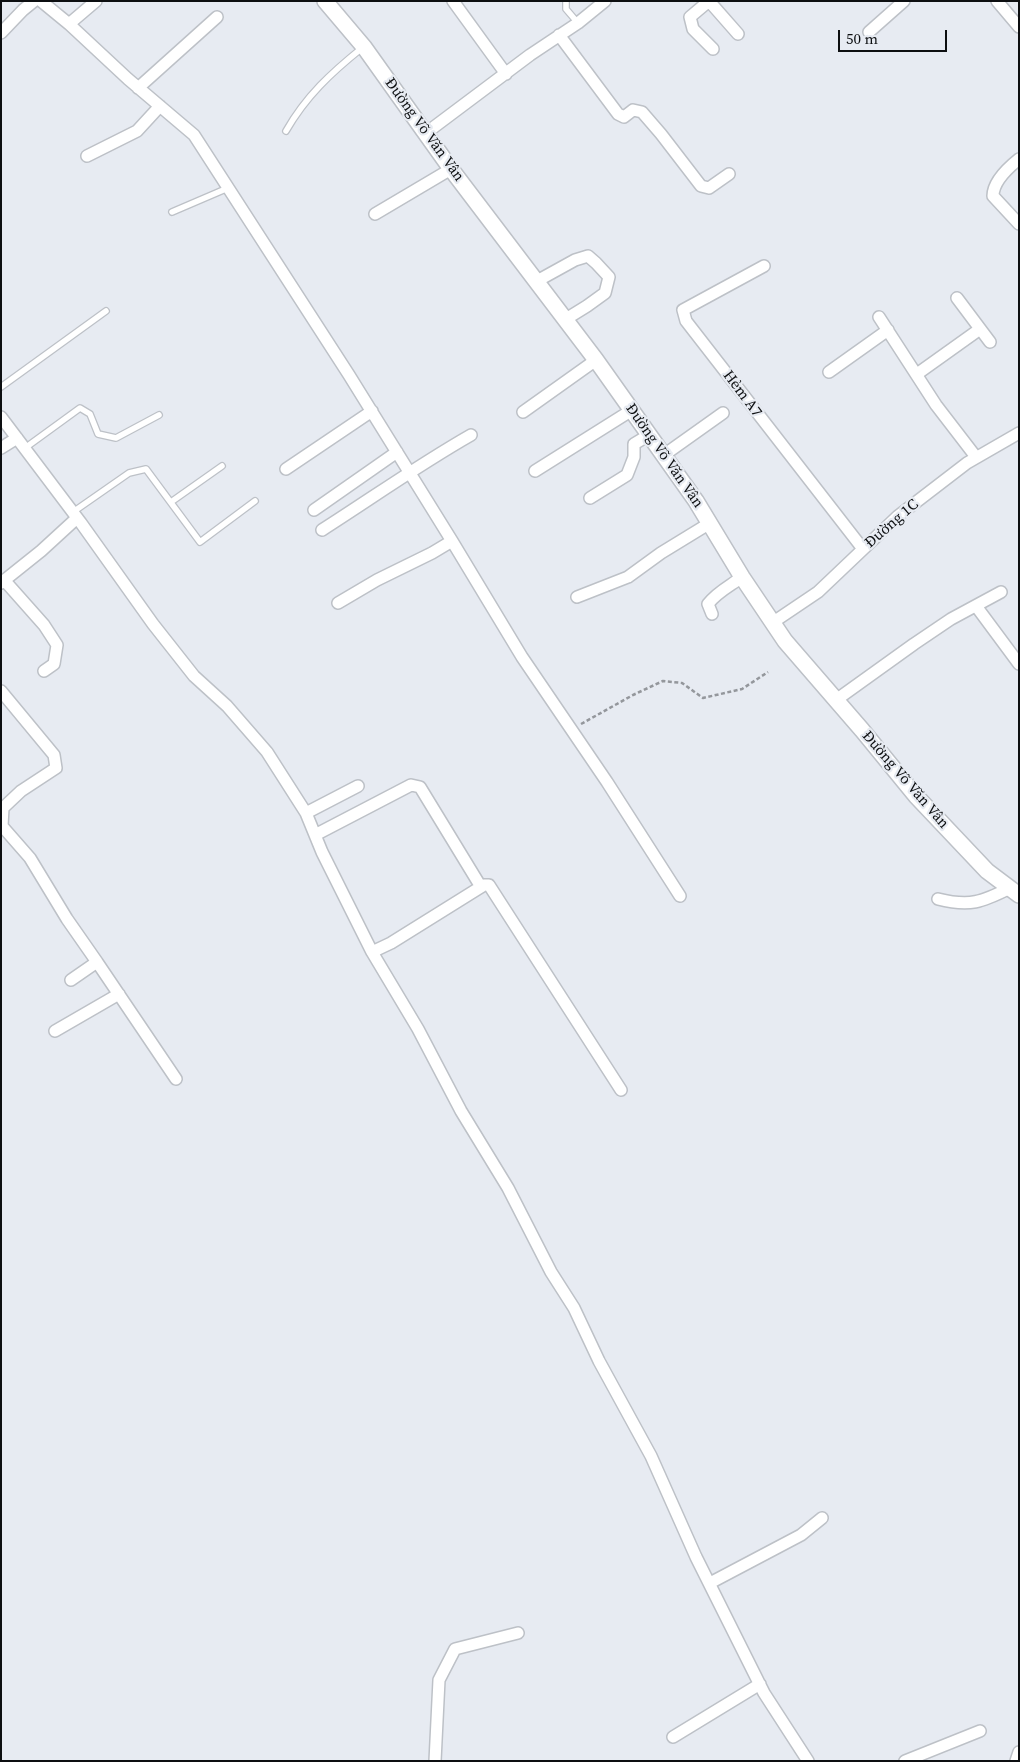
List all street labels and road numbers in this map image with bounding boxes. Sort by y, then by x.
street label: Đường Võ Văn Vân [380,75,468,185]
street label: Hẻm A7 [719,367,765,421]
street label: Đường Võ Văn Vân [621,400,707,512]
street label: Đường 1C [862,496,922,552]
street label: Đường Võ Văn Vân [858,728,952,832]

